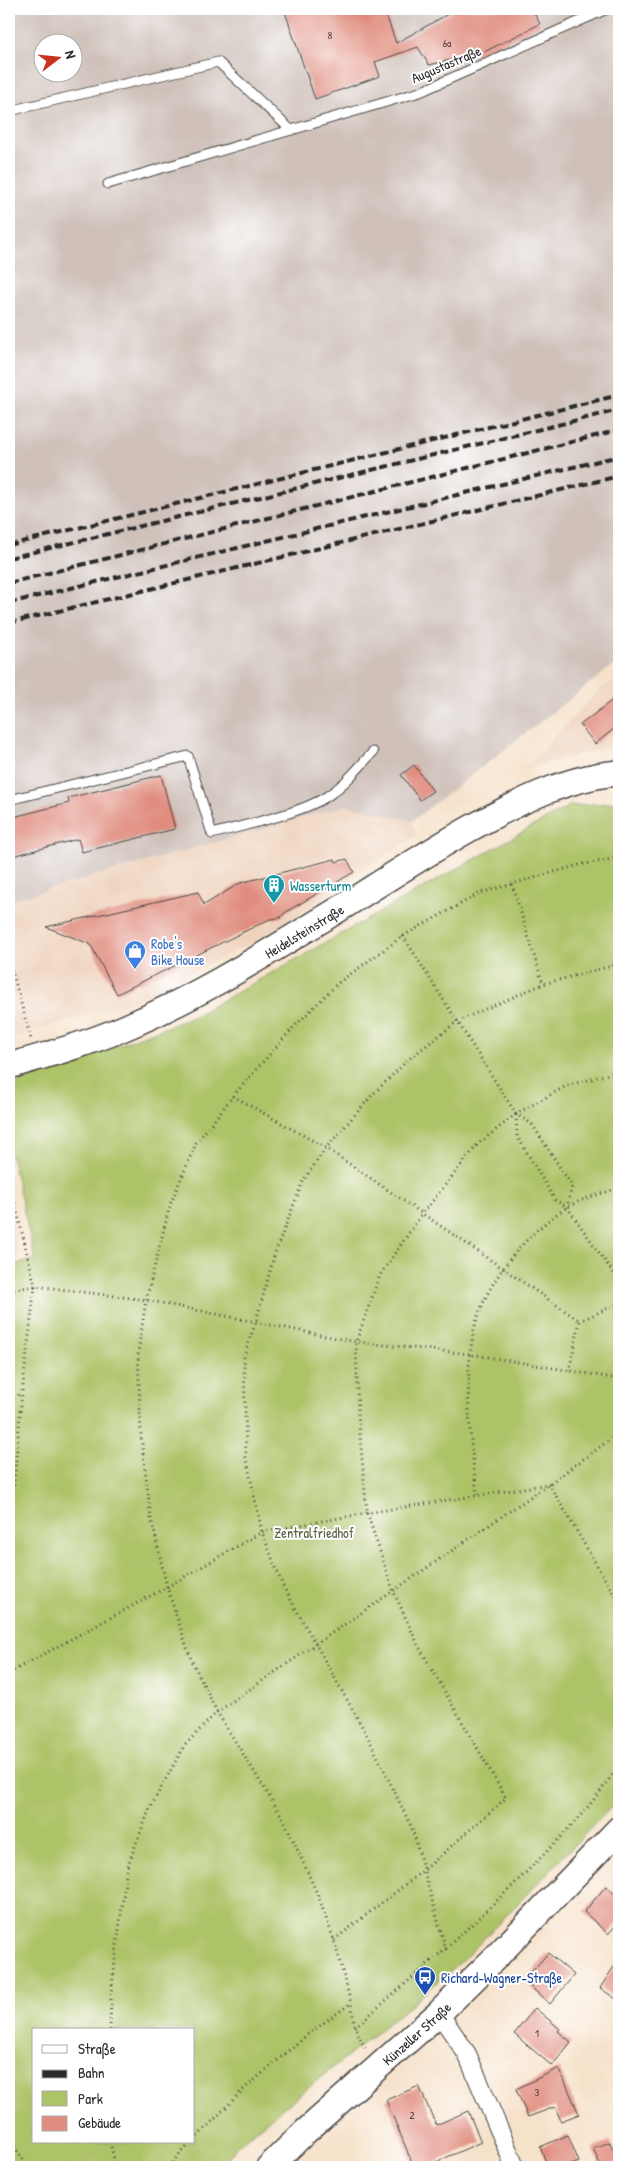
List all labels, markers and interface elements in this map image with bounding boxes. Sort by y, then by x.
house number: 8 [328,28,333,42]
north arrow [32,32,82,82]
house number: 6a [443,36,452,50]
street label: Augustastraße [408,41,485,88]
text: N [61,48,81,61]
building icon: Wasserturm [262,873,286,904]
place label: Wasserturm [290,876,351,895]
street label: Heidelsteinstraße [261,899,347,962]
place label: Robe's Bike House [151,934,205,969]
shop icon: Robe's Bike House [123,939,147,970]
park label: Zentralfriedhof [274,1523,354,1542]
bus stop icon: Richard-Wagner-Straße [413,1965,437,1996]
place label: Richard-Wagner-Straße [441,1968,563,1988]
street label: Künzeller Straße [378,1997,455,2069]
house number: 1 [535,2026,539,2040]
legend [32,2028,195,2144]
text: Straße [78,2038,116,2059]
text: Bahn [78,2062,105,2083]
house number: 3 [535,2085,540,2099]
text: Park [78,2088,103,2109]
house number: 2 [409,2108,415,2122]
text: Gebäude [78,2112,121,2133]

